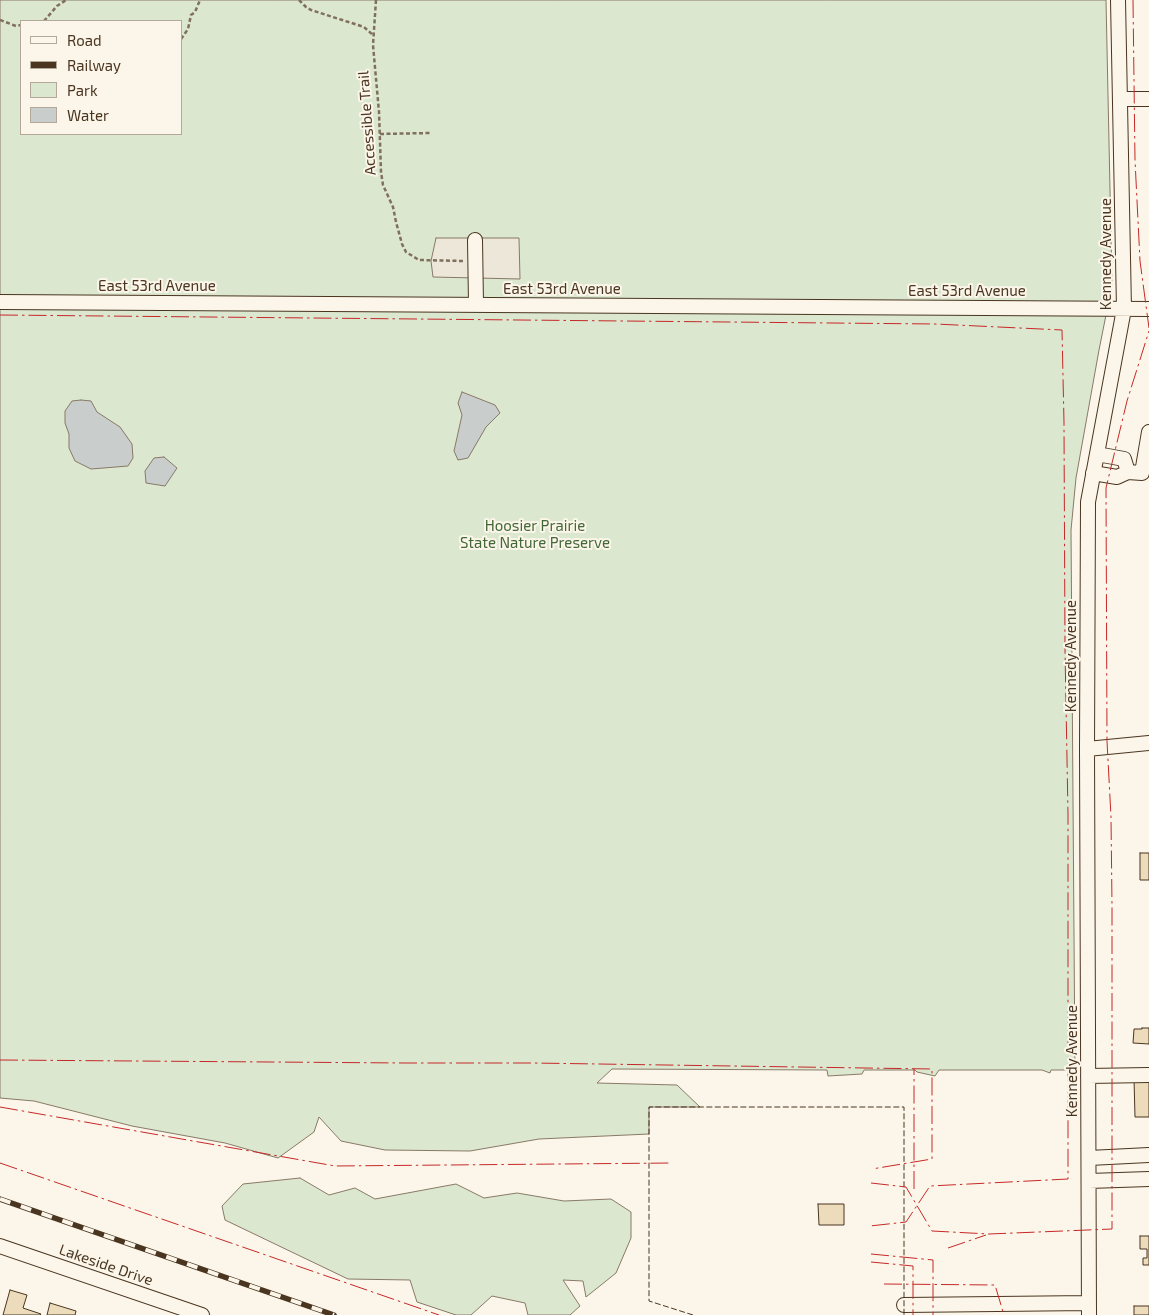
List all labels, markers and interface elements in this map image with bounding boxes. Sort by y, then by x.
legend [20,20,182,135]
text: Road [67,31,102,49]
text: Railway [67,56,121,74]
street label: Accessible Trail [354,70,380,176]
text: Park [67,81,98,99]
text: Water [67,106,109,124]
street label: Kennedy Avenue [1097,198,1115,310]
street label: East 53rd Avenue [98,277,216,295]
street label: East 53rd Avenue [503,280,621,298]
street label: East 53rd Avenue [908,282,1026,300]
park label: Hoosier Prairie State Nature Preserve [460,517,610,552]
street label: Kennedy Avenue [1062,600,1080,712]
street label: Kennedy Avenue [1063,1005,1081,1117]
street label: Lakeside Drive [57,1240,155,1290]

